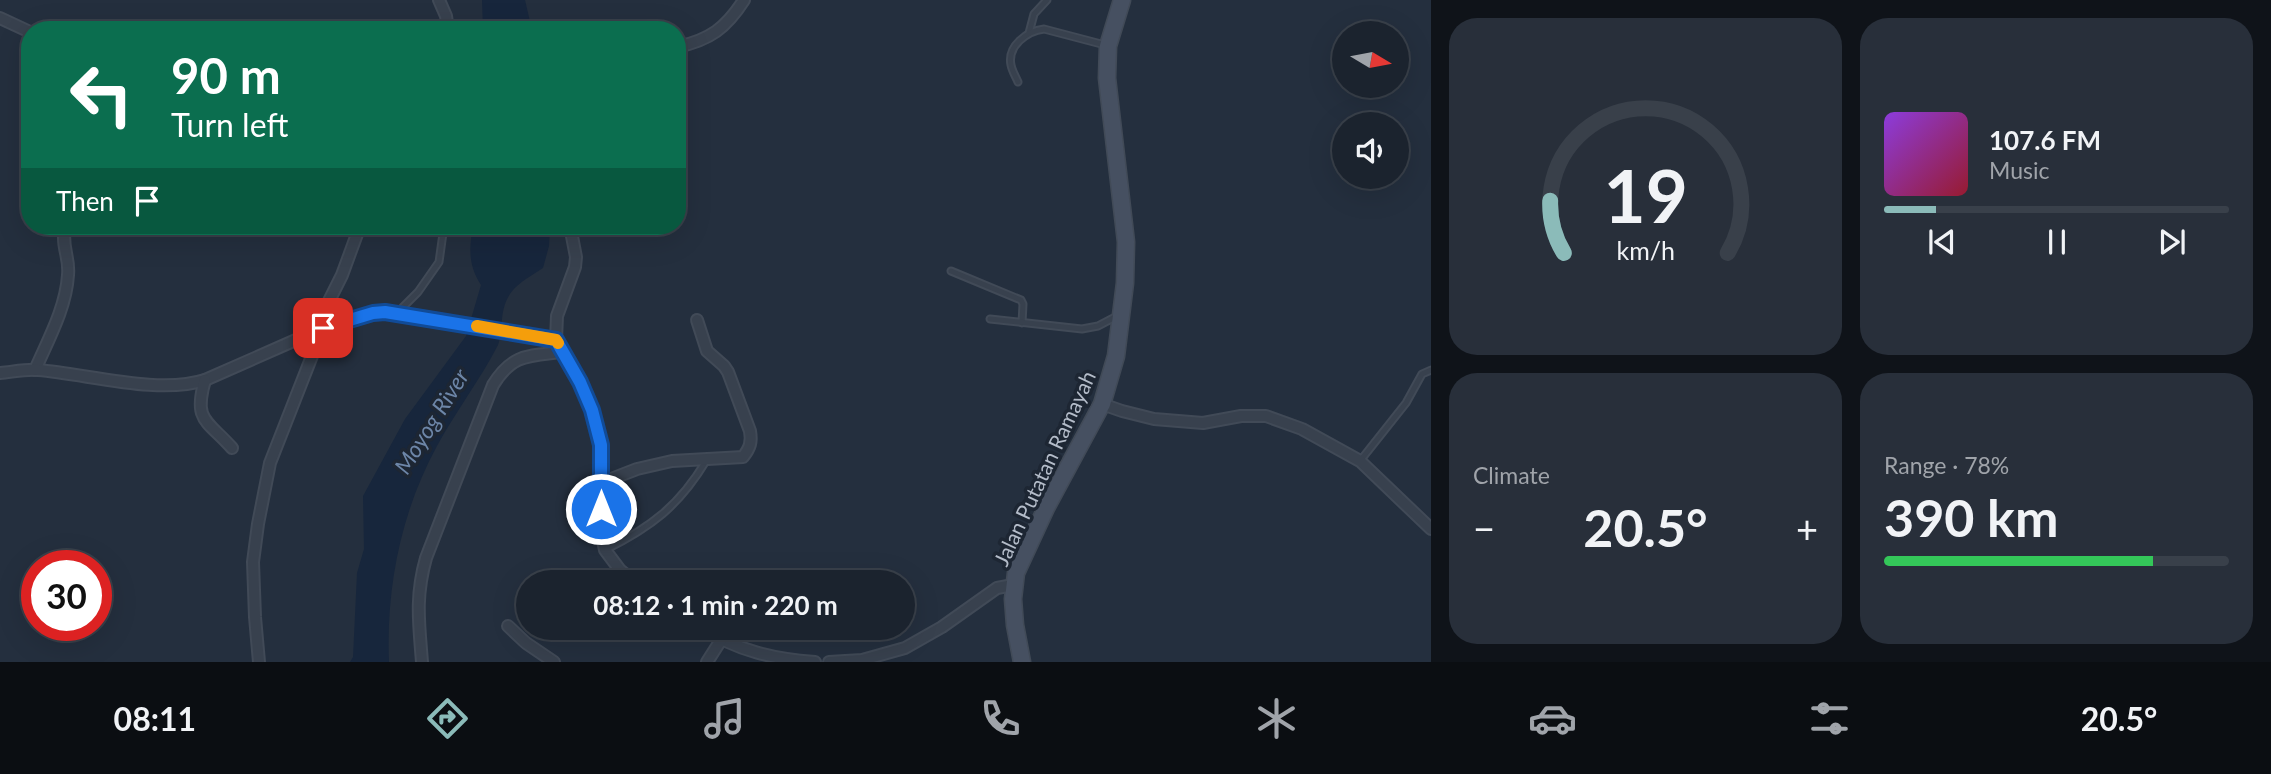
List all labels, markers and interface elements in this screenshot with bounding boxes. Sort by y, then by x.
north arrow [1332,21,1409,98]
map controls [1332,21,1409,189]
text: 90 m [171,46,281,104]
icon: left [56,49,147,140]
text: Turn left [171,105,288,144]
button: sound [1332,112,1409,189]
text: 107.6 FM [1989,124,2101,156]
text: 19 [1603,151,1688,239]
text: Music [1989,156,2049,184]
icon: arrive [128,182,166,220]
text: Then [56,185,114,217]
icon: previous [1923,223,1961,261]
icon: pause [2038,223,2076,261]
icon: next [2153,223,2191,261]
text: km/h [1616,235,1675,265]
pin [293,298,353,358]
icon: arrive [304,309,342,347]
water label: Moyog River [388,362,475,479]
street label: Jalan Putatan Ramayah [988,367,1100,569]
text: Range · 78% [1884,451,2009,479]
text: Climate [1473,461,1550,489]
position arrow [564,472,638,546]
text: 390 km [1884,486,2058,548]
text: 20.5° [1583,496,1708,558]
text: − [1473,505,1495,551]
text: + [1796,505,1818,551]
speed limit sign: 30 [21,550,112,641]
text: 08:12 · 1 min · 220 m [593,589,838,621]
icon: directions [423,694,472,743]
icon: music [700,694,749,743]
icon: phone [976,694,1025,743]
icon: climate [1252,694,1301,743]
icon: car [1528,694,1577,743]
icon: filters [1805,694,1854,743]
text: 08:11 [114,699,196,738]
text: 20.5° [2081,699,2157,738]

